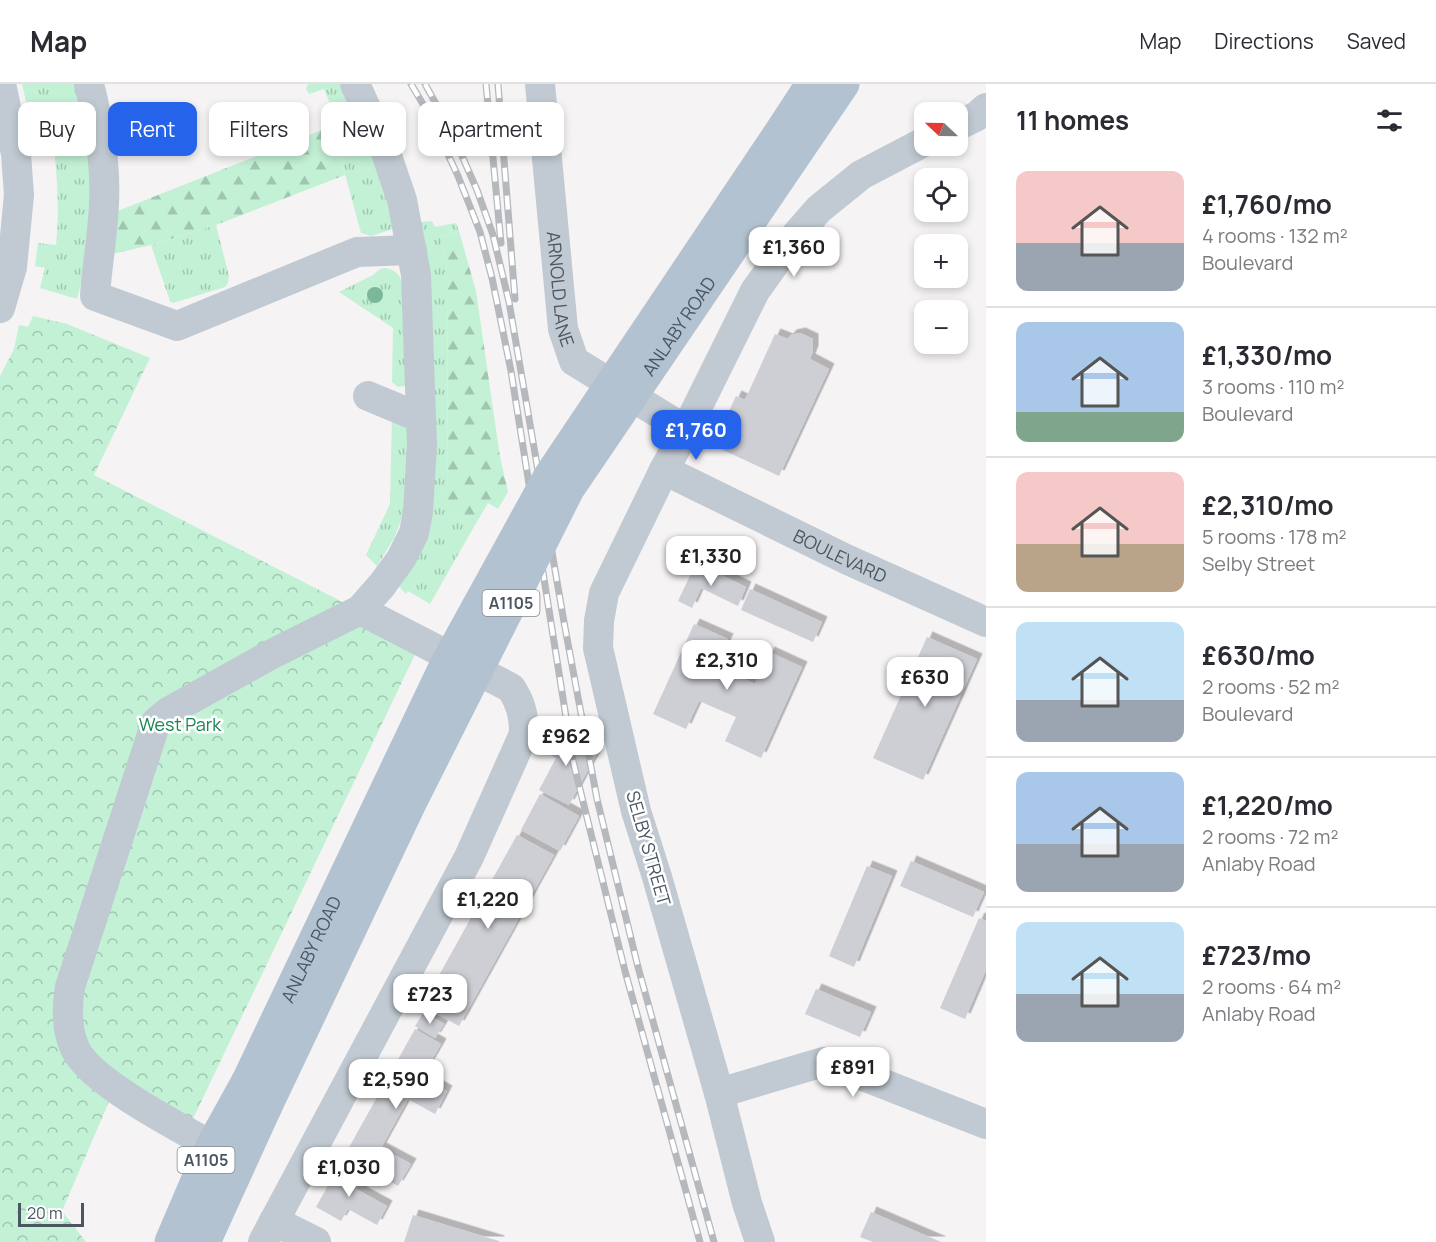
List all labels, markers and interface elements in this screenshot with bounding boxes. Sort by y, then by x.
text: Map [30,22,87,60]
text: Map [1140,27,1181,55]
text: Directions [1214,27,1314,55]
text: Saved [1347,27,1406,55]
chip: Buy [18,102,96,156]
chip: Rent [108,102,197,156]
chip: Filters [209,102,309,156]
chip: New [321,102,406,156]
chip: Apartment [418,102,564,156]
north arrow [914,102,968,156]
map controls [914,102,968,354]
text: 11 homes [1016,102,1129,138]
icon: filters [1373,104,1406,137]
button: locate [914,168,968,222]
text: £1,760/mo [1202,186,1332,222]
icon: home [1064,195,1136,267]
text: 4 rooms · 132 m² [1202,222,1348,249]
pin: £1,360 [745,227,843,278]
street label: ARNOLD LANE [542,230,580,350]
text: £1,360 [763,233,825,260]
button: + [914,234,968,288]
text: Boulevard [1202,249,1293,276]
street label: ANLABY ROAD [636,272,721,380]
button: − [914,300,968,354]
text: £1,330/mo [1202,337,1332,373]
icon: home [1064,346,1136,418]
text: 3 rooms · 110 m² [1202,373,1344,400]
text: Boulevard [1202,400,1293,427]
pin: £1,760 [647,410,745,461]
text: £1,760 [665,416,727,443]
text: £2,310/mo [1202,487,1334,523]
icon: home [1064,496,1136,568]
street label: BOULEVARD [790,523,891,588]
text: 5 rooms · 178 m² [1202,523,1347,550]
pin: £1,330 [662,536,760,587]
text: £1,330 [680,542,742,569]
text: Selby Street [1202,550,1315,577]
road number: A1105 [482,590,540,616]
text: £630/mo [1202,637,1315,673]
pin: £2,310 [678,640,776,691]
text: £2,310 [696,646,758,673]
icon: home [1064,646,1136,718]
pin: £630 [889,657,961,708]
text: £630 [901,663,949,690]
text: 2 rooms · 52 m² [1202,673,1339,700]
text: Boulevard [1202,700,1293,727]
park label: West Park [139,712,222,736]
pin: £962 [530,716,602,767]
text: £962 [542,722,590,749]
text: £1,220/mo [1202,787,1333,823]
street label: SELBY STREET [621,788,677,908]
icon: home [1064,796,1136,868]
text: 2 rooms · 72 m² [1202,823,1338,850]
text: Anlaby Road [1202,850,1316,877]
pin: £1,220 [439,879,537,930]
text: £1,220 [457,885,519,912]
street label: ANLABY ROAD [275,892,346,1006]
text: £723/mo [1202,937,1311,973]
icon: home [1064,946,1136,1018]
text: 2 rooms · 64 m² [1202,973,1341,1000]
pin: £723 [394,974,466,1025]
text: £723 [407,980,453,1007]
text: Anlaby Road [1202,1000,1316,1027]
pin: £891 [817,1047,889,1098]
text: £891 [831,1053,875,1080]
pin: £2,590 [347,1059,445,1110]
text: £2,590 [363,1065,429,1092]
road number: A1105 [178,1147,234,1173]
pin: £1,030 [300,1147,398,1198]
text: £1,030 [317,1153,381,1180]
scale bar [18,1200,84,1228]
text: 20 m [27,1202,63,1224]

